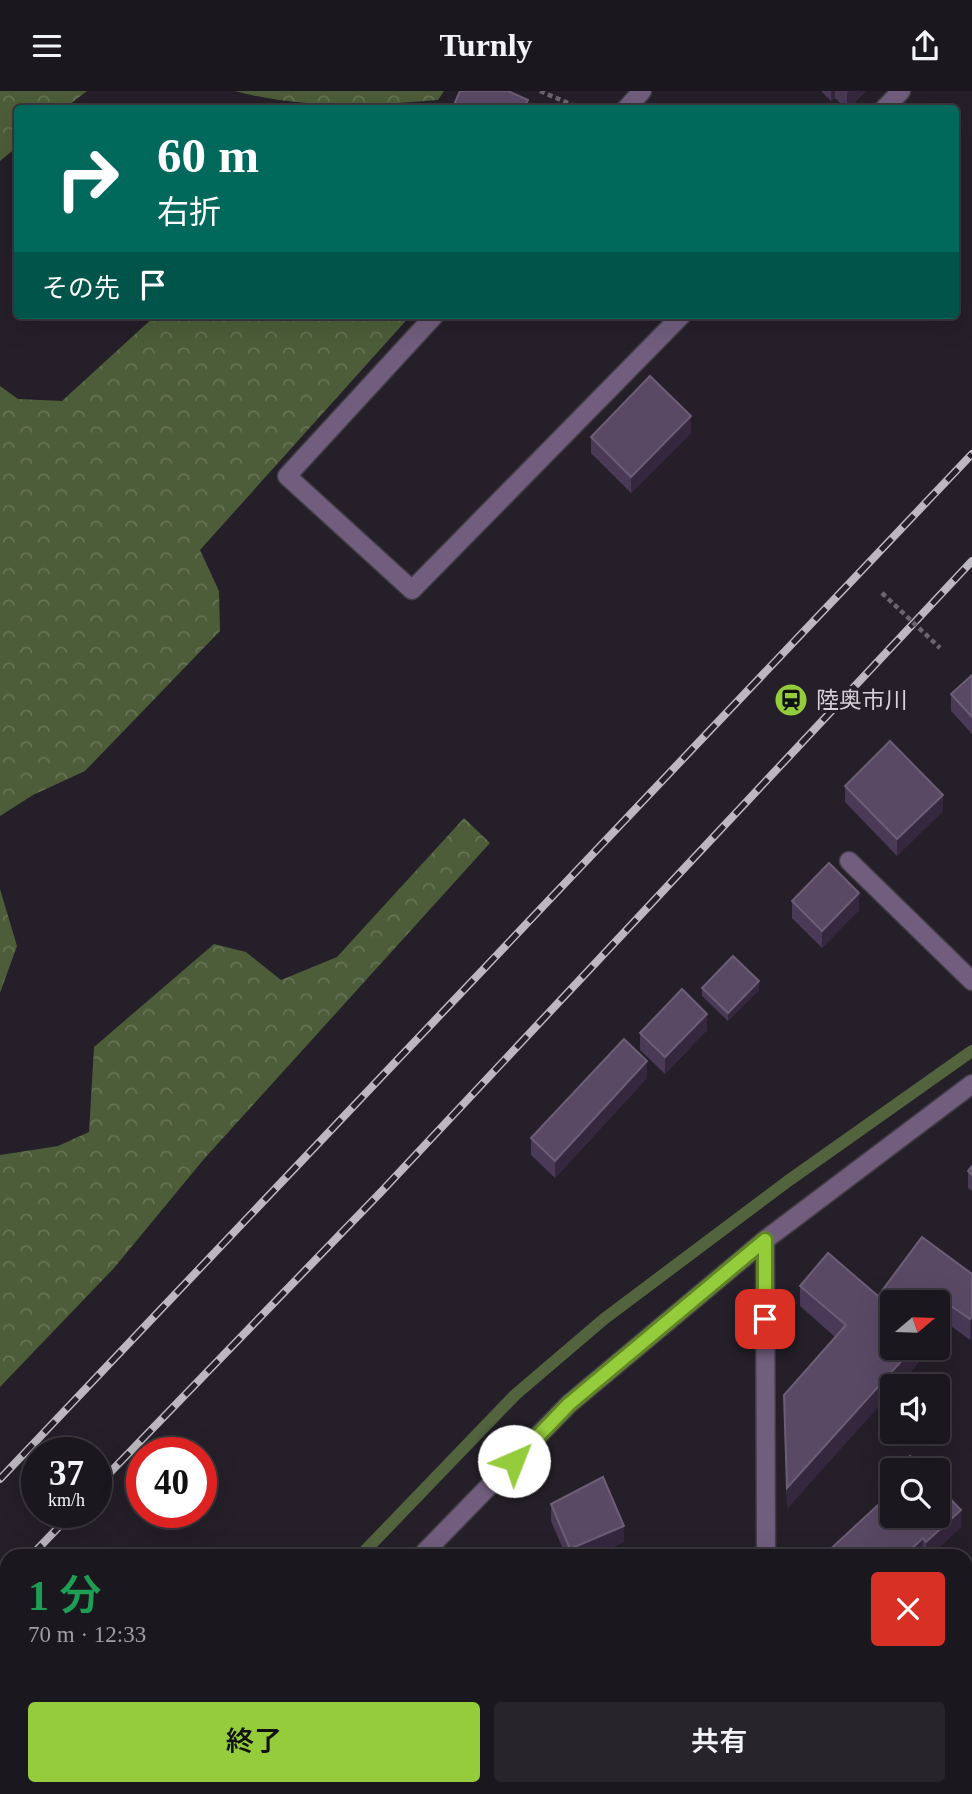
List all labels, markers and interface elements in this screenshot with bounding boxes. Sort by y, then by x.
icon: menu [28,27,66,65]
text: Turnly [439,27,533,63]
icon: share [906,27,944,65]
text: 60 m [157,128,259,183]
icon: right [42,133,133,224]
text: 右折 [157,194,221,230]
icon: arrive [134,266,172,304]
text: その先 [42,274,120,303]
station icon: 陸奥市川 [772,681,810,719]
place label: 陸奥市川 [816,688,908,713]
pin [735,1289,795,1349]
north arrow [880,1290,950,1360]
map controls [880,1290,950,1528]
icon: arrive [746,1300,784,1338]
button: sound [880,1374,950,1444]
position arrow [477,1424,551,1498]
speed limit sign: 40 [126,1437,217,1528]
text: 37 [49,1454,84,1493]
button: search [880,1458,950,1528]
text: km/h [48,1490,85,1510]
button: close [871,1572,945,1646]
text: 1 分 [28,1573,102,1619]
text: 70 m · 12:33 [28,1622,146,1647]
button: 終了 [28,1702,480,1782]
button: 共有 [494,1702,945,1782]

